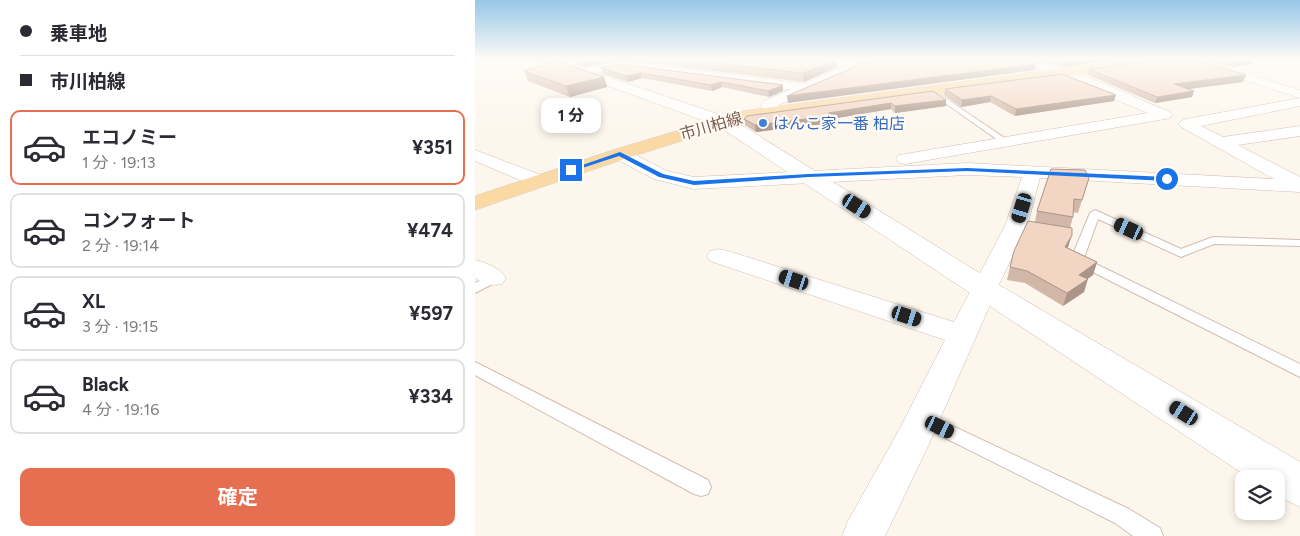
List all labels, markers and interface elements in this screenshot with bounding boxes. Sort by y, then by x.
text: 乗車地 [50,22,107,45]
text: 市川柏線 [50,70,126,93]
callout: 1 分 [541,98,601,132]
text: 1 分 [558,106,584,125]
street label: 市川柏線 [678,108,744,144]
place label: はんこ家一番 柏店 [773,114,905,133]
marker: はんこ家一番 柏店 [757,117,769,129]
icon: car [22,125,67,170]
text: エコノミー [82,126,177,149]
text: ¥351 [412,136,453,159]
text: 1 分 · 19:13 [82,153,156,172]
route end [560,159,582,181]
route start [1156,168,1178,190]
car [1010,191,1033,225]
car [840,192,873,220]
icon: car [22,208,67,253]
text: コンフォート [82,209,195,232]
car [1112,216,1145,242]
text: ¥474 [407,219,453,242]
text: 2 分 · 19:14 [82,236,159,255]
car [777,268,810,292]
text: XL [82,290,105,313]
icon: car [22,291,67,336]
text: ¥597 [409,302,453,325]
car [890,304,923,328]
text: 3 分 · 19:15 [82,317,158,336]
text: Black [82,373,129,396]
icon: car [22,374,67,419]
text: ¥334 [409,385,453,408]
car [1167,399,1200,427]
text: 4 分 · 19:16 [82,400,159,419]
car [923,414,956,440]
button: 確定 [20,468,455,526]
map controls [1235,470,1285,520]
button: layers [1235,470,1285,520]

